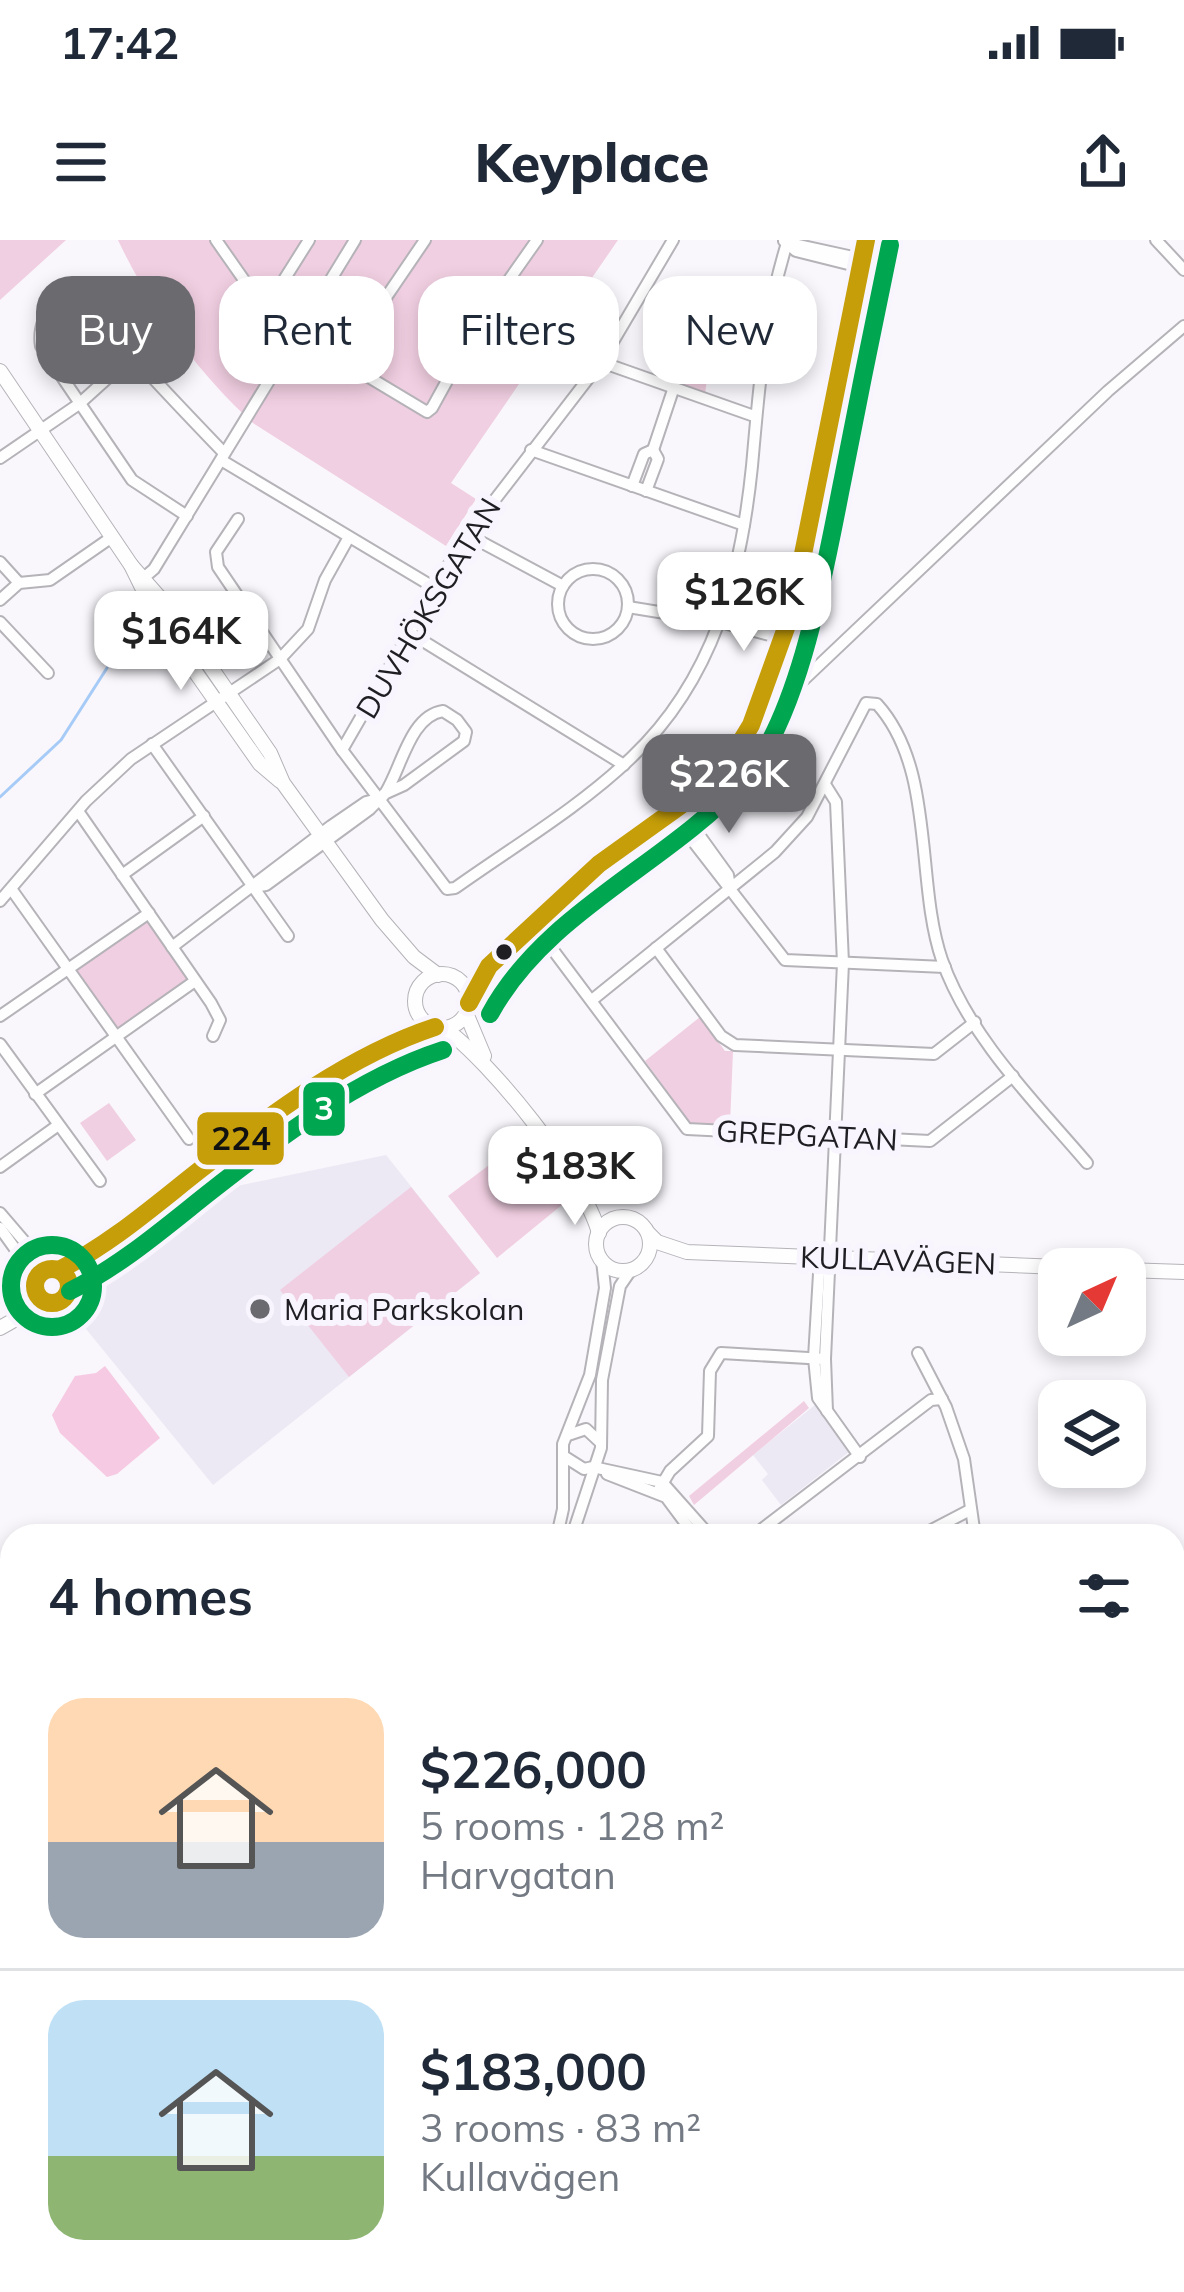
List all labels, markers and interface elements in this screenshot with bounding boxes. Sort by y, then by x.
text: 17:42 [60,14,179,70]
text: Keyplace [475,128,709,196]
icon: menu [48,129,114,195]
icon: share [1070,129,1136,195]
chip: Buy [36,276,195,384]
chip: Rent [219,276,394,384]
chip: Filters [418,276,619,384]
chip: New [643,276,817,384]
street label: DUVHÖKSGATAN [347,491,509,725]
pin: $126K [660,552,828,654]
text: $126K [684,566,804,615]
pin: $164K [97,591,265,693]
text: $164K [121,605,241,654]
pin: $226K [645,734,813,836]
text: $226K [669,748,789,797]
unlabelled marker [493,941,515,963]
line badge: 3 [301,1080,347,1138]
text: 3 [314,1087,334,1128]
line badge: 224 [195,1110,286,1167]
street label: GREPGATAN [715,1111,899,1159]
text: 224 [211,1117,271,1158]
pin: $183K [491,1126,659,1228]
text: $183K [515,1140,635,1189]
street label: KULLAVÄGEN [799,1238,997,1282]
north arrow [1038,1248,1146,1356]
map controls [1038,1248,1146,1488]
place label: Maria Parkskolan [284,1290,524,1328]
marker: Maria Parkskolan [247,1296,273,1322]
button: layers [1038,1380,1146,1488]
icon: filters [1071,1563,1137,1629]
text: 4 homes [48,1564,253,1628]
text: $226,000 [420,1737,647,1801]
icon: home [144,1746,288,1890]
text: 5 rooms · 128 m² [420,1801,724,1850]
text: Harvgatan [420,1850,616,1899]
text: $183,000 [420,2039,647,2103]
icon: home [144,2048,288,2192]
text: 3 rooms · 83 m² [420,2103,701,2152]
text: Kullavägen [420,2152,620,2201]

